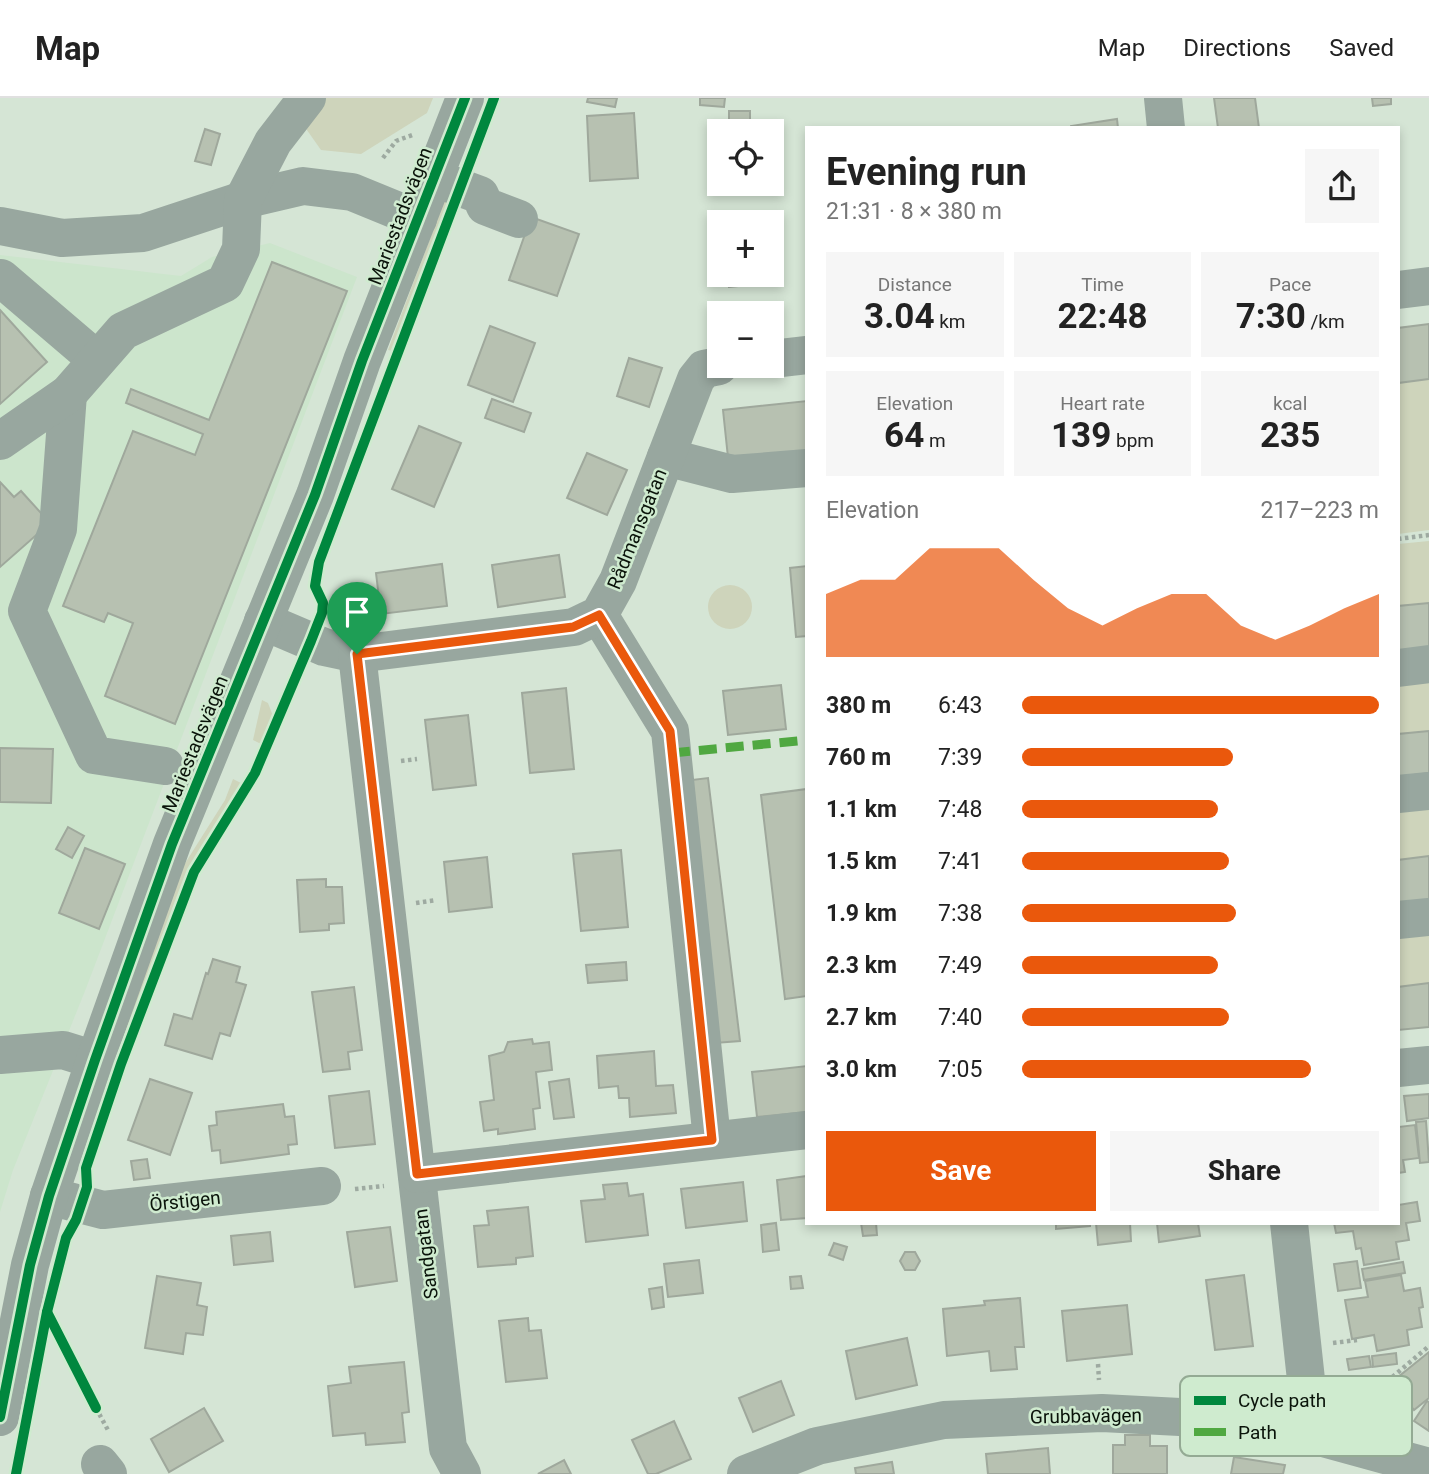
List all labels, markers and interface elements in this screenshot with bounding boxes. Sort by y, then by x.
text: Map [35,29,100,68]
text: Map [1098,34,1145,62]
text: Directions [1183,34,1291,62]
text: Saved [1329,34,1394,62]
map controls [707,119,784,378]
button: locate [707,119,784,196]
street label: Mariestadsvägen [363,144,437,288]
button: share [1305,149,1379,223]
text: Evening run [826,150,1027,194]
text: 21:31 · 8 × 380 m [826,198,1002,225]
button: + [707,210,784,287]
text: Distance [878,273,952,296]
text: Time [1081,273,1124,296]
text: Pace [1269,273,1311,296]
text: 3.04 [864,296,935,337]
text: 22:48 [1057,296,1148,337]
text: 7:30 [1236,296,1306,337]
button: − [707,301,784,378]
text: km [935,310,966,333]
text: /km [1306,310,1345,333]
text: Elevation [876,392,953,415]
text: Heart rate [1060,392,1145,415]
text: kcal [1273,392,1307,415]
text: 64 [884,415,924,456]
text: 139 [1051,415,1111,456]
text: 235 [1260,415,1320,456]
text: m [924,429,946,452]
text: bpm [1111,429,1154,452]
street label: Rådmansgatan [602,465,672,593]
text: Elevation [826,497,919,524]
text: 217–223 m [1260,497,1379,524]
pin [327,582,387,654]
icon: arrive [338,593,376,631]
street label: Mariestadsvägen [157,672,233,816]
text: 380 m [826,692,891,719]
text: 6:43 [938,692,982,719]
text: 760 m [826,744,891,771]
text: 7:39 [938,744,982,771]
text: 1.1 km [826,796,897,823]
text: 7:48 [938,796,982,823]
text: 1.5 km [826,848,897,875]
text: 7:41 [938,848,982,875]
text: 1.9 km [826,900,897,927]
text: 7:38 [938,900,982,927]
text: 2.3 km [826,952,897,979]
text: 7:49 [938,952,982,979]
text: 2.7 km [826,1004,897,1031]
text: 7:40 [938,1004,982,1031]
text: 3.0 km [826,1056,897,1083]
text: 7:05 [938,1056,982,1083]
button: Save [826,1131,1096,1211]
button: Share [1110,1131,1379,1211]
street label: Örstigen [148,1186,222,1216]
street label: Sandgatan [409,1207,443,1301]
legend [1180,1376,1412,1456]
text: Cycle path [1238,1389,1326,1412]
street label: Grubbavägen [1030,1404,1142,1428]
text: Path [1238,1421,1277,1444]

